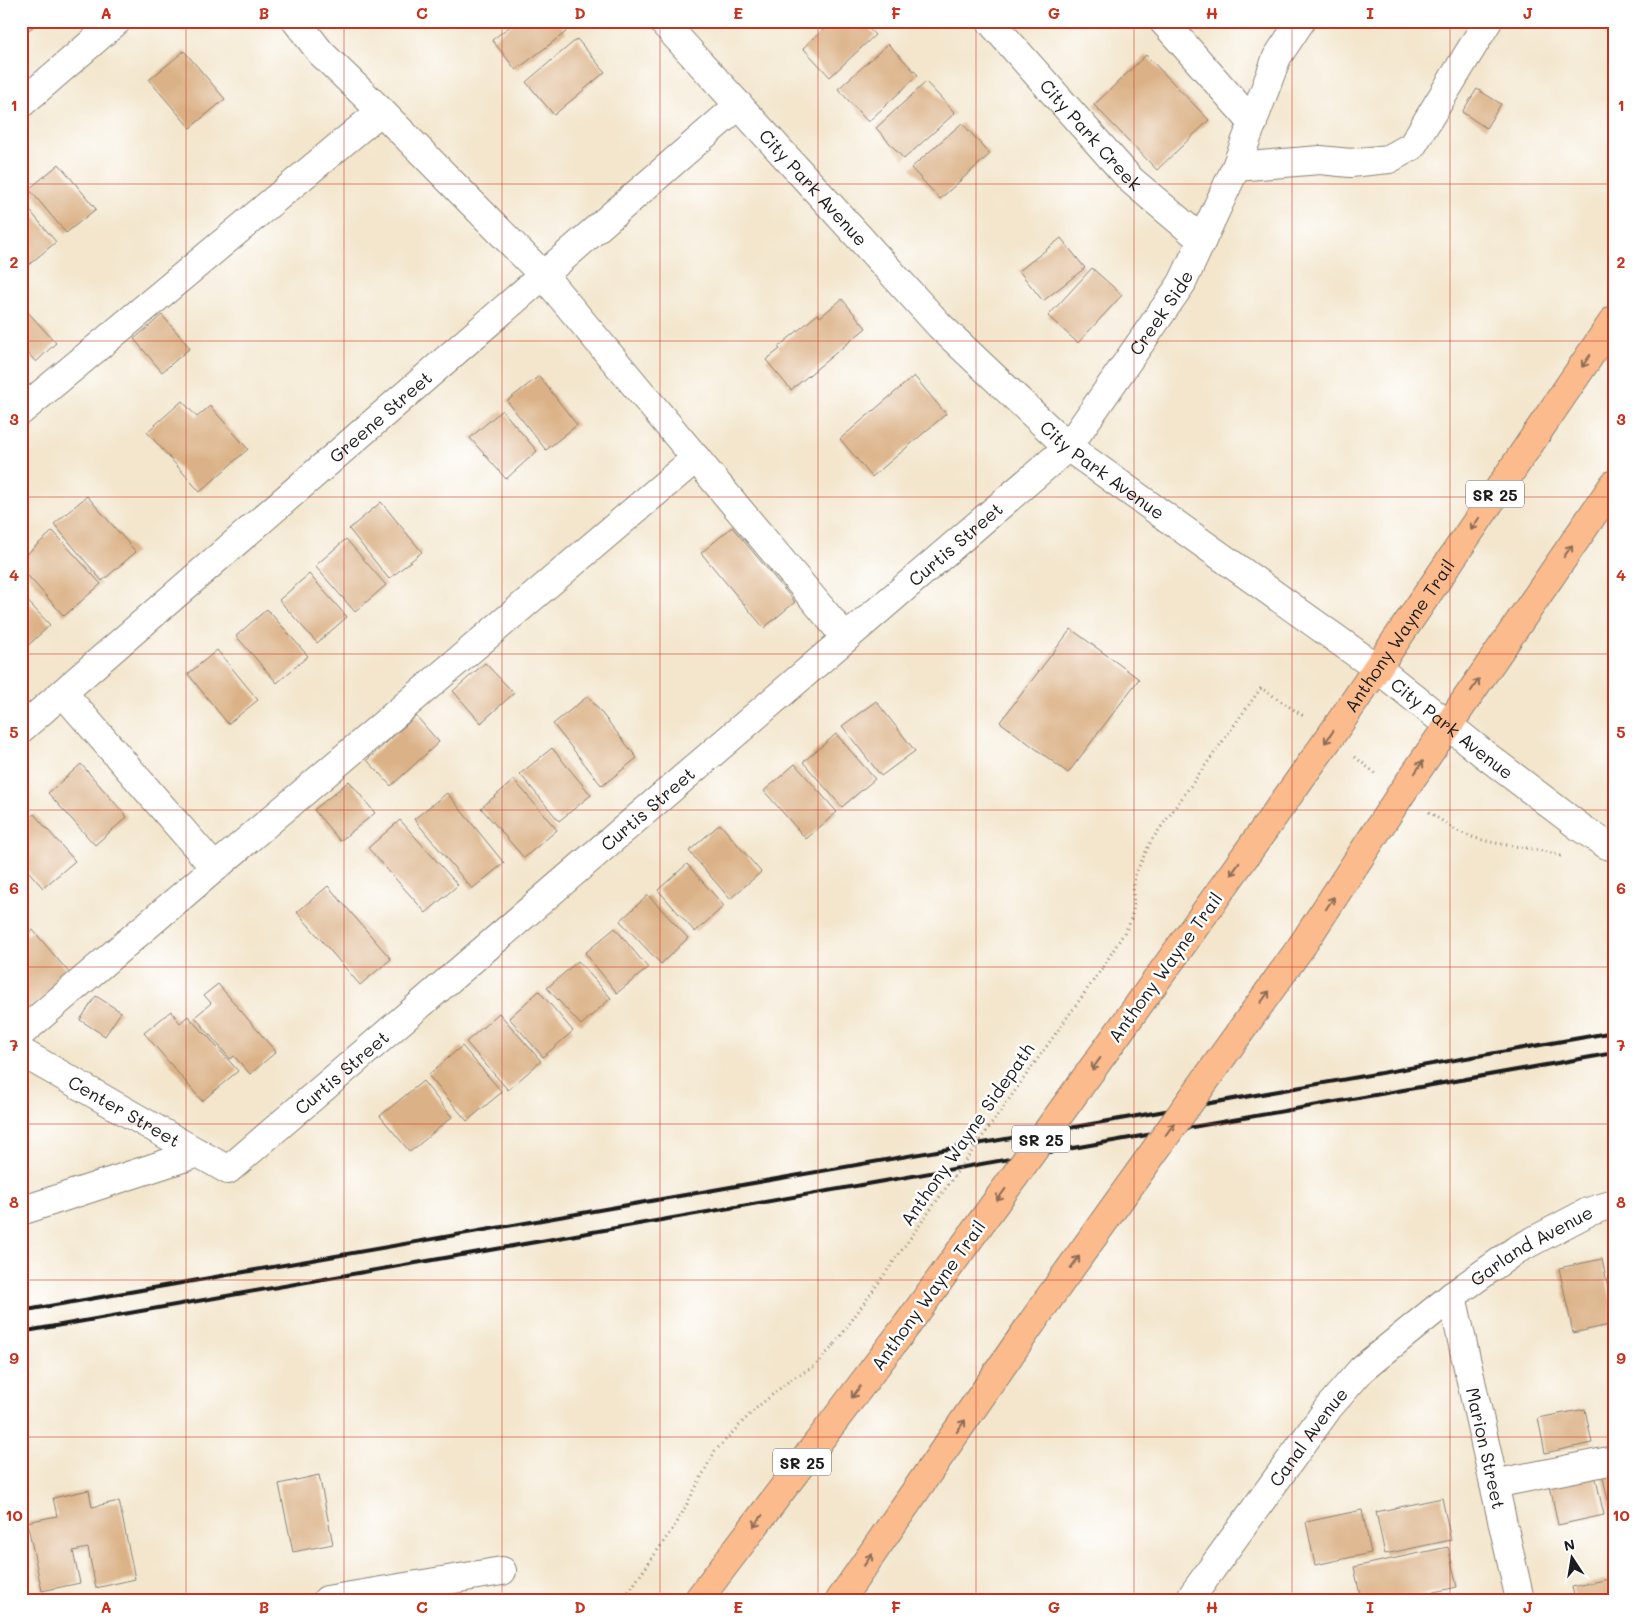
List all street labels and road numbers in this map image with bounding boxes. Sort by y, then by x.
street label: City Park Creek [1035,74,1147,196]
street label: City Park Avenue [754,124,873,251]
street label: Creek Side [1124,267,1198,360]
street label: Greene Street [324,365,437,468]
street label: City Park Avenue [1035,415,1170,524]
road number: SR 25 [1466,480,1524,508]
street label: Curtis Street [903,497,1008,591]
street label: Anthony Wayne Trail [1338,554,1460,717]
street label: City Park Avenue [1386,672,1518,784]
street label: Curtis Street [595,761,700,856]
street label: Anthony Wayne Trail [1102,887,1228,1047]
street label: Curtis Street [289,1025,394,1120]
street label: Anthony Wayne Sidepath [895,1038,1039,1230]
street label: Center Street [64,1069,185,1152]
road number: SR 25 [1012,1126,1070,1152]
street label: Garland Avenue [1465,1200,1597,1291]
street label: Anthony Wayne Trail [865,1215,991,1375]
street label: Canal Avenue [1263,1382,1353,1491]
street label: Marion Street [1461,1385,1511,1511]
road number: SR 25 [773,1448,831,1475]

